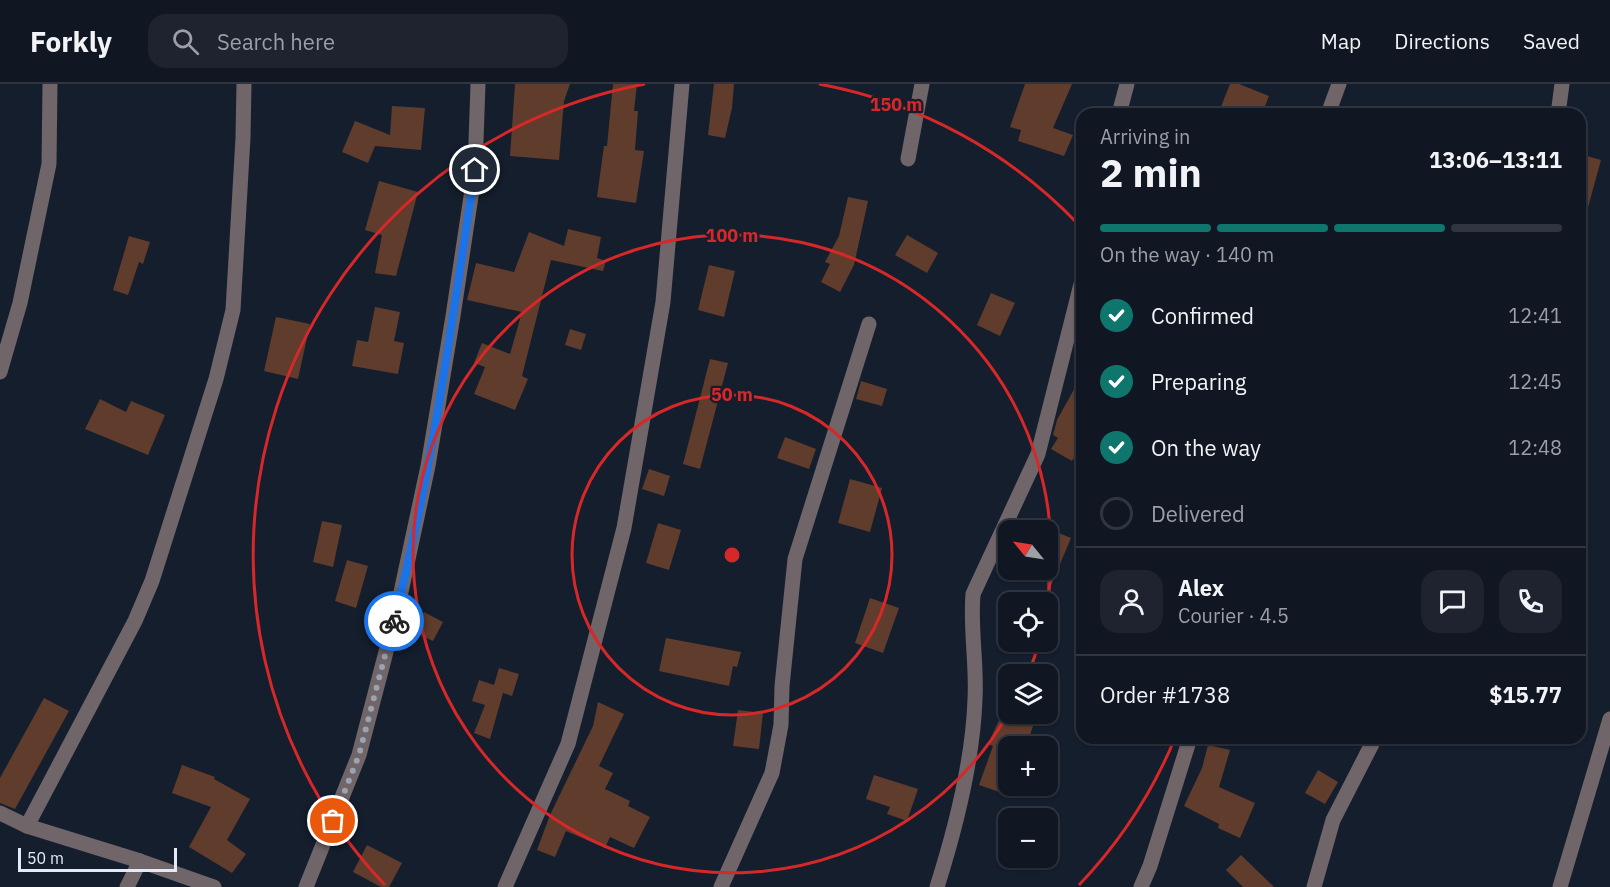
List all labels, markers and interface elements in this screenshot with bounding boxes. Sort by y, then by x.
search box [148,14,568,68]
text: Forkly [30,23,112,60]
icon: search [169,25,202,58]
text: Search here [217,27,335,56]
text: Map [1321,27,1361,55]
text: Directions [1394,27,1490,55]
text: Saved [1523,27,1580,55]
text: 150 m [870,93,922,116]
text: Arriving in [1100,123,1190,150]
pin [449,144,500,195]
text: 13:06–13:11 [1429,145,1562,174]
text: 2 min [1100,147,1202,198]
icon: home [458,153,491,186]
text: 100 m [706,224,758,247]
text: On the way · 140 m [1100,241,1274,268]
icon: check [1100,299,1133,332]
text: Confirmed [1151,301,1254,330]
text: 12:41 [1508,302,1562,329]
icon: check [1100,365,1133,398]
text: Preparing [1151,367,1246,396]
text: 12:45 [1508,368,1562,395]
text: 50 m [711,383,753,406]
icon: check [1100,431,1133,464]
text: On the way [1151,433,1261,462]
text: 12:48 [1508,434,1562,461]
text: Delivered [1151,499,1245,528]
north arrow [998,520,1058,580]
map controls [998,520,1058,868]
centre of rings [722,545,742,565]
button: person [1100,570,1163,633]
button: chat [1421,570,1484,633]
button: phone [1499,570,1562,633]
text: Alex [1178,573,1224,602]
courier [364,591,424,651]
button: locate [998,592,1058,652]
text: Courier · 4.5 [1178,602,1289,629]
icon: bike [378,605,411,638]
button: layers [998,664,1058,724]
text: Order #1738 [1100,680,1230,709]
text: $15.77 [1489,680,1562,709]
button: + [998,736,1058,796]
pin [307,795,358,846]
icon: bag [316,804,349,837]
button: − [998,808,1058,868]
scale bar [18,845,177,872]
text: 50 m [27,848,64,868]

